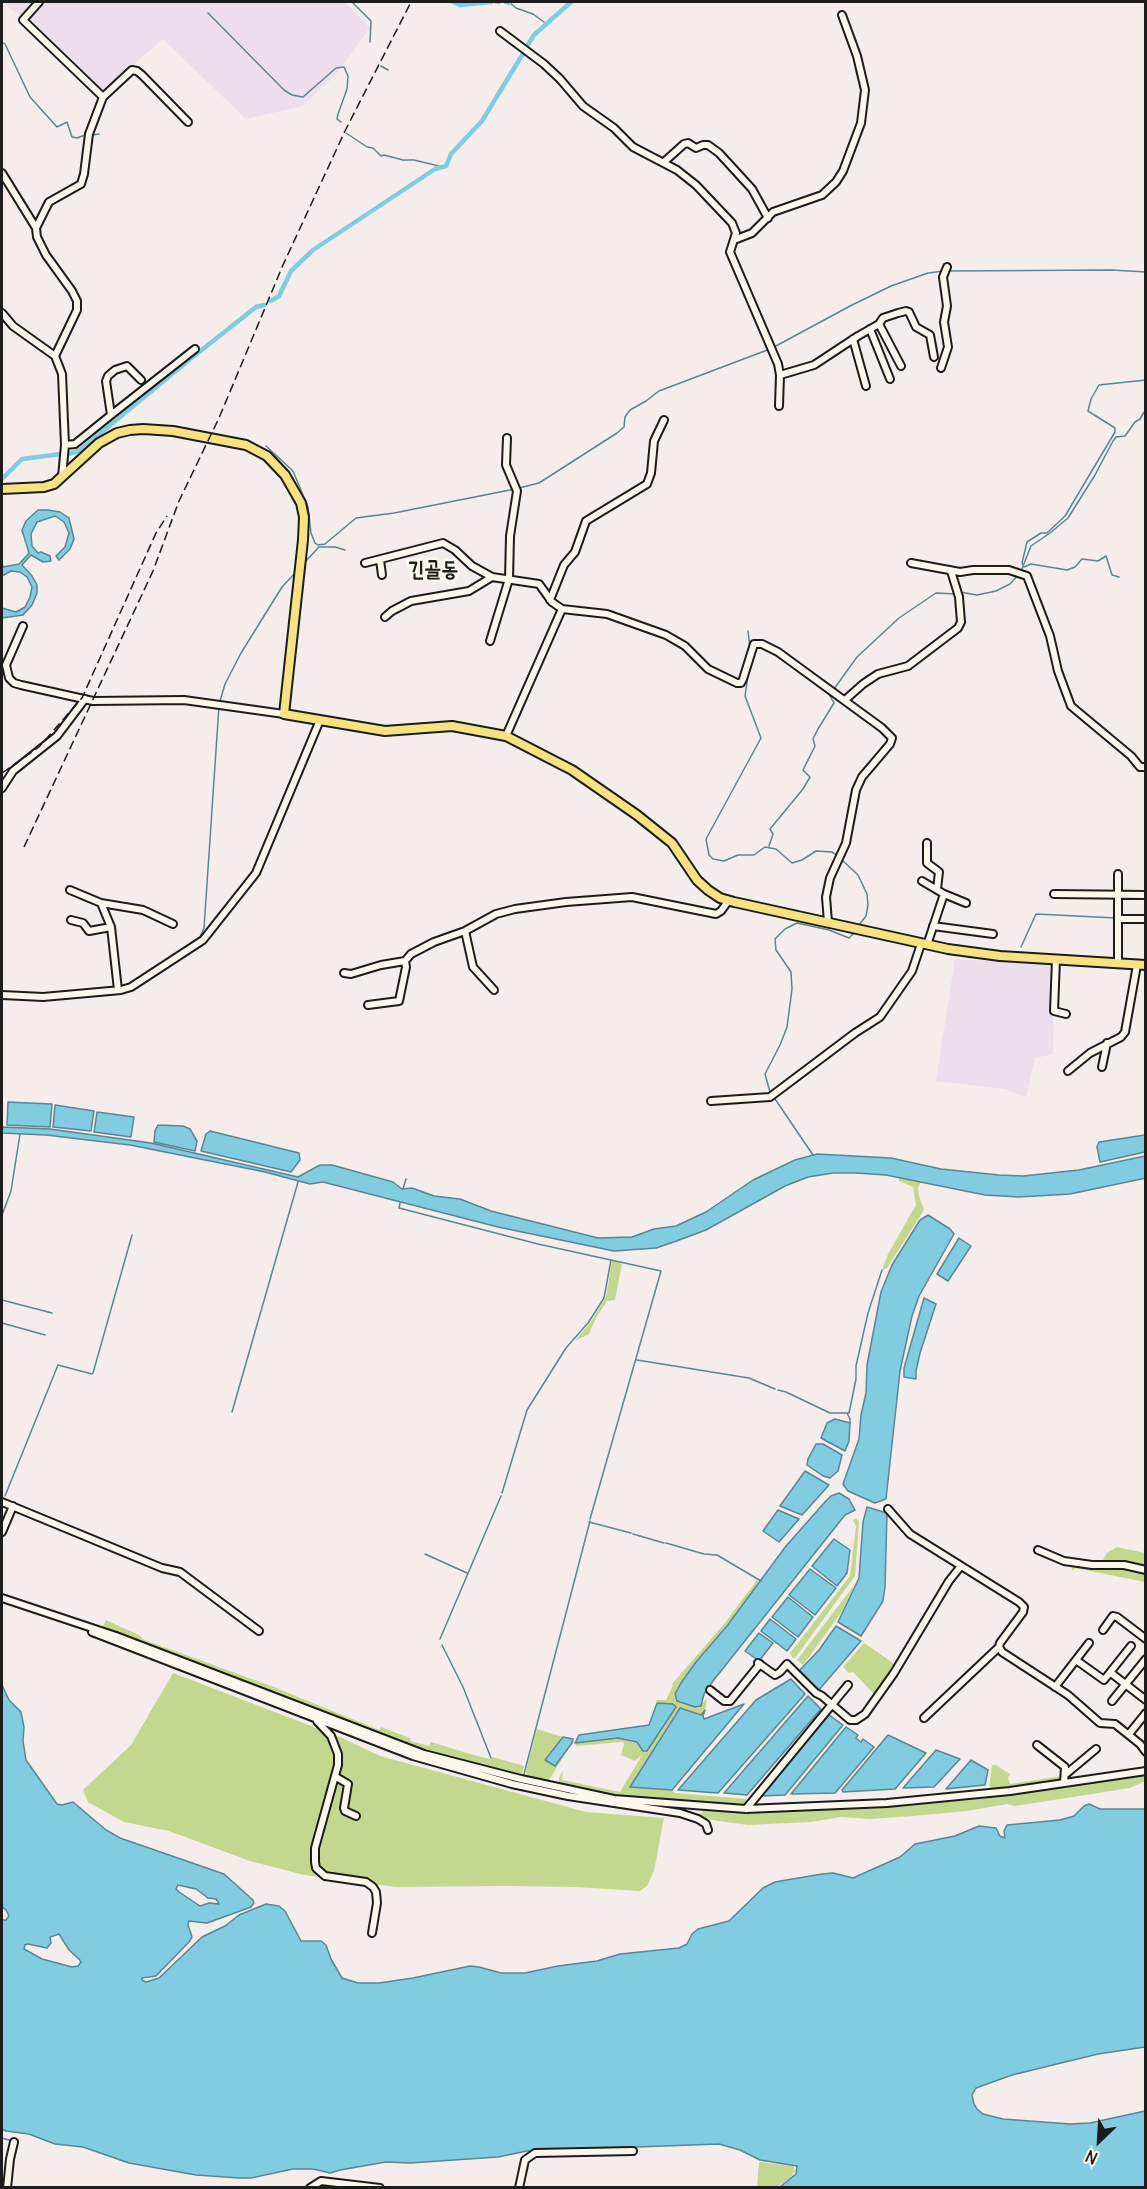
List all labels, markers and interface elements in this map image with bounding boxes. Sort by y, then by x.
district label: 긴골동 [408,557,458,583]
north arrow [1069,2111,1129,2171]
text: N [1082,2146,1101,2169]

